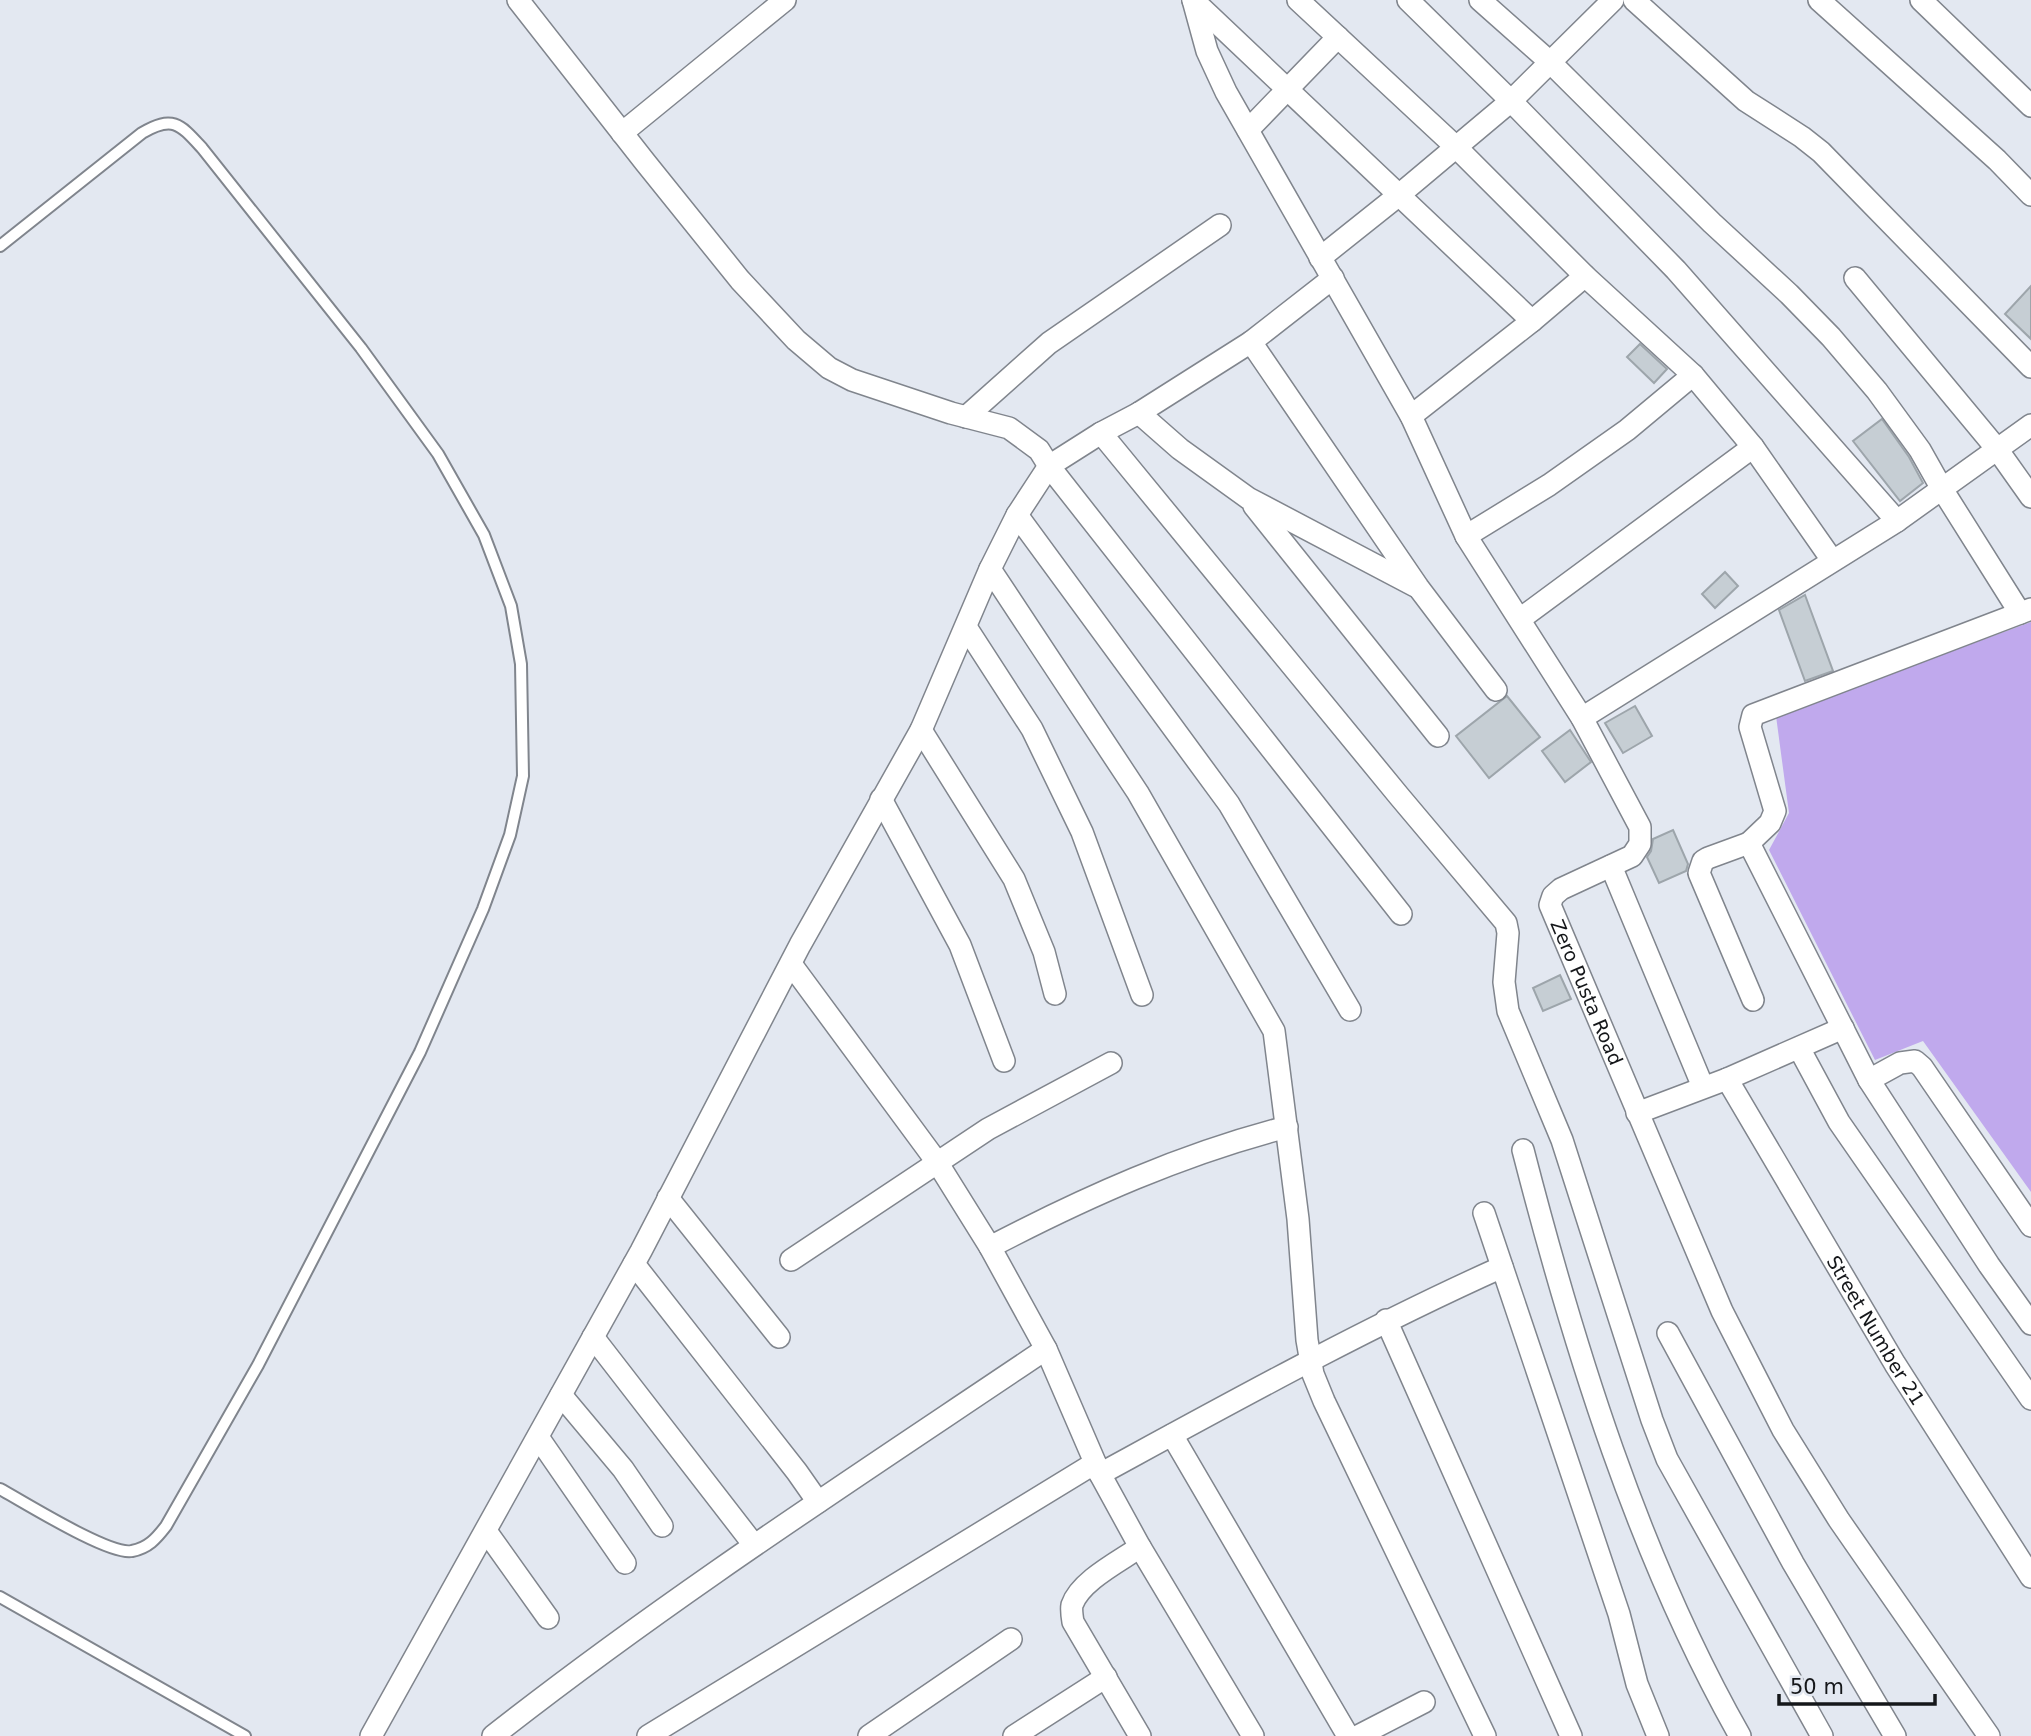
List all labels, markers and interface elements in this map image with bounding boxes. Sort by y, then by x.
street label: Zero Pusta Road [1546,916,1627,1068]
street label: Street Number 21 [1823,1252,1929,1409]
scale bar [1779,1662,1935,1706]
text: 50 m [1790,1675,1844,1699]

